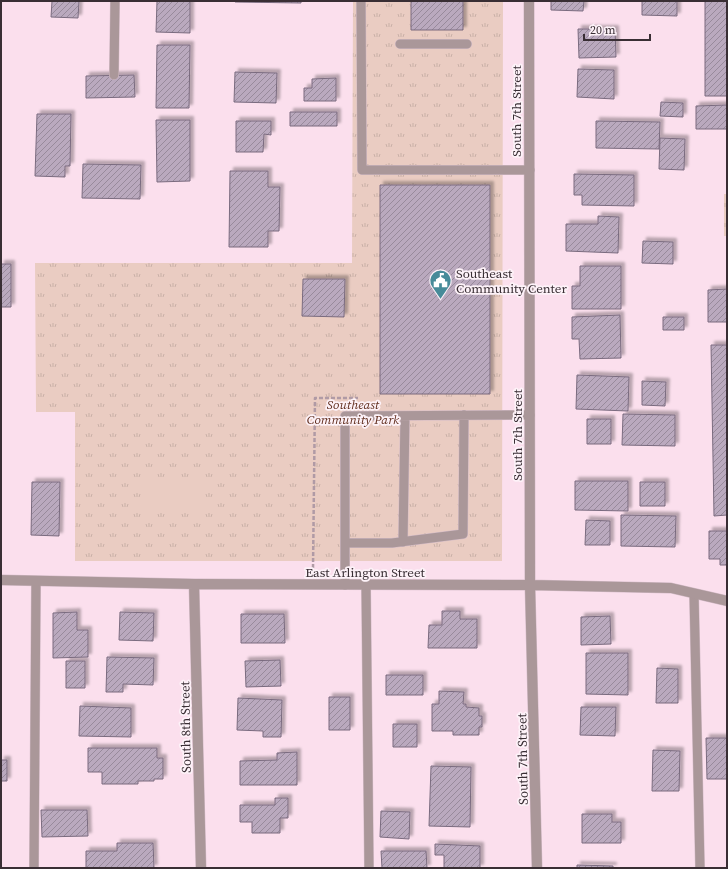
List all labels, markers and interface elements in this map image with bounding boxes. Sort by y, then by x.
scale bar [584,16,650,42]
text: 20 m [590,22,616,38]
street label: South 7th Street [508,64,525,157]
place label: Southeast Community Center [456,265,567,297]
public building icon: Southeast Community Center [428,267,454,300]
street label: South 7th Street [509,388,526,481]
park label: Southeast Community Park [307,396,400,428]
street label: East Arlington Street [305,564,426,581]
street label: South 8th Street [176,680,195,773]
street label: South 7th Street [513,712,532,805]

